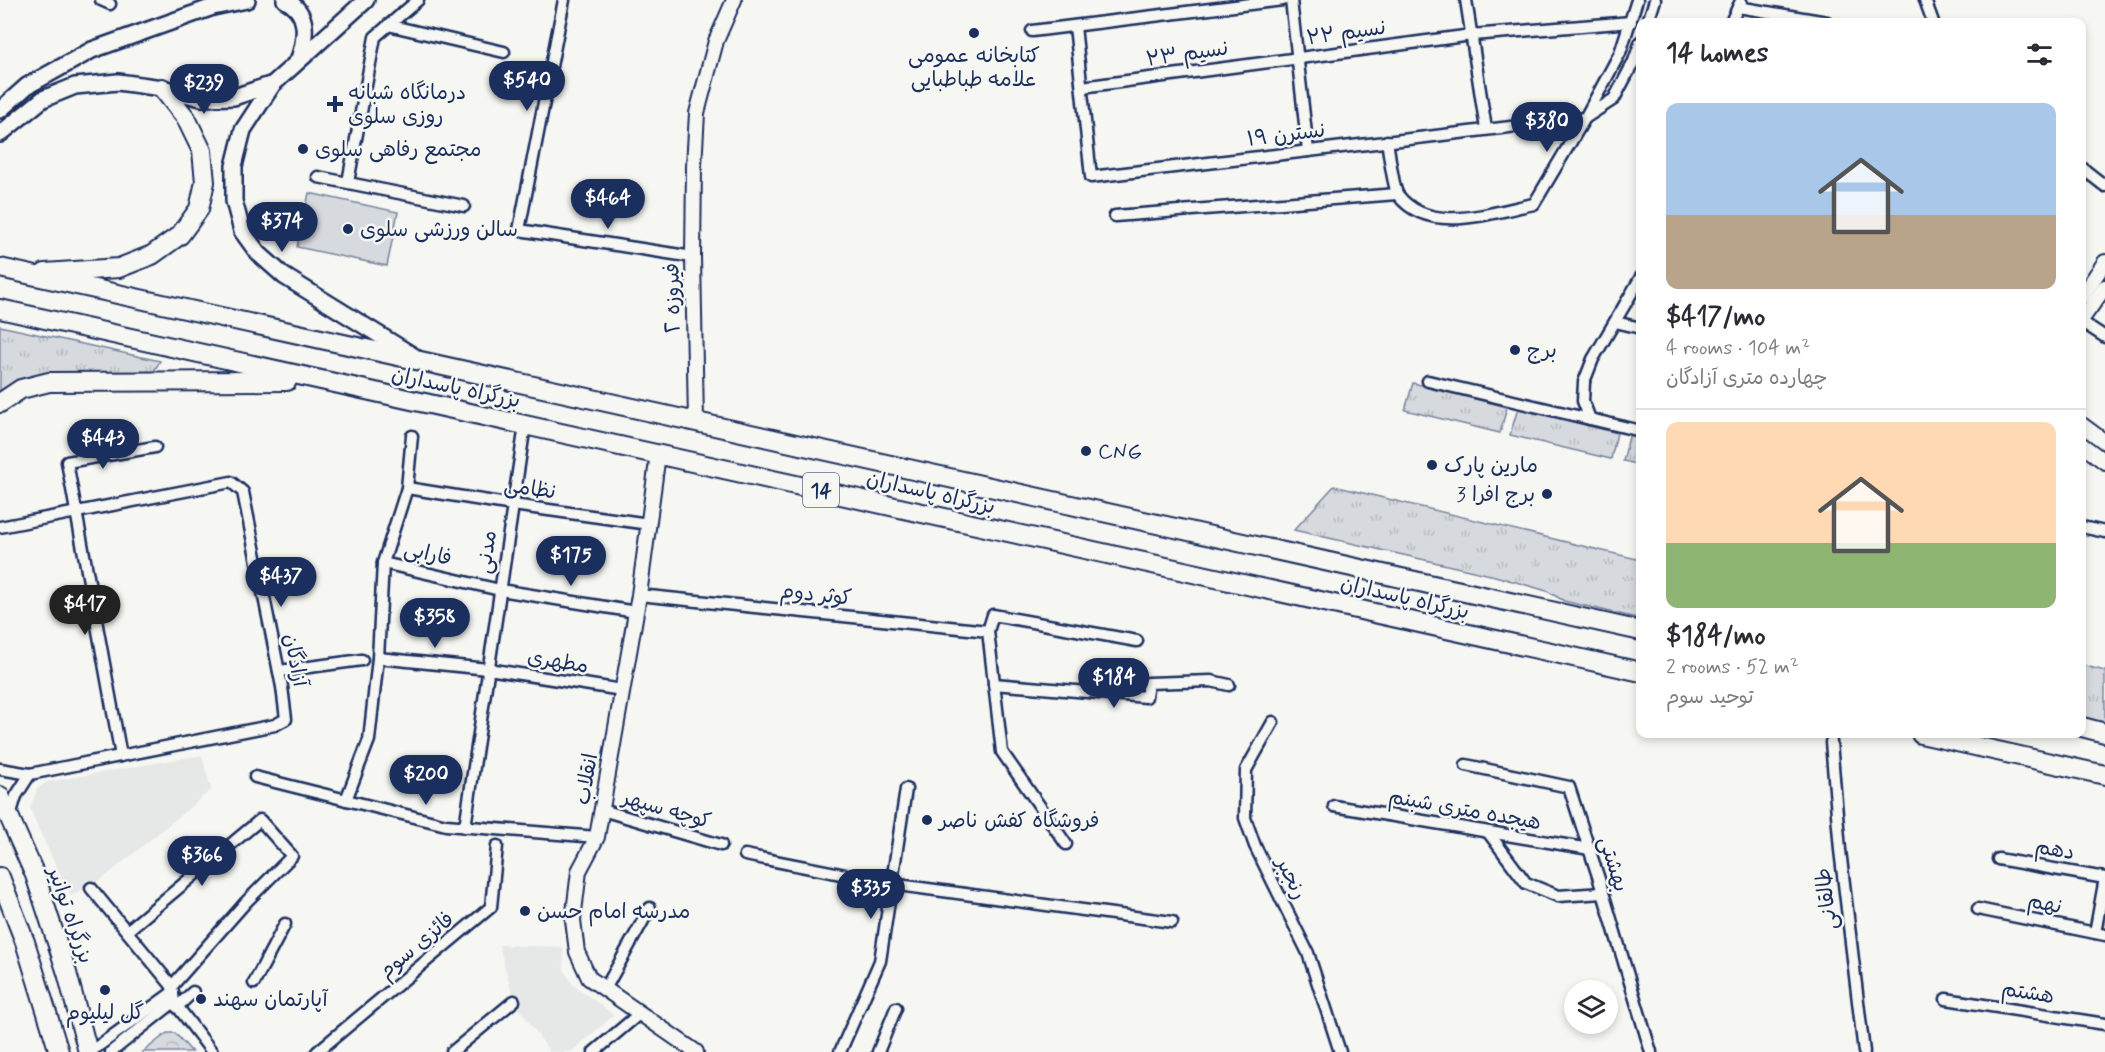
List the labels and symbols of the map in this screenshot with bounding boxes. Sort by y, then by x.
street label: نسیم ۲۲ [1305,14,1388,53]
marker: کتابخانه عمومی علامه طباطبایی [967,26,981,40]
street label: نسیم ۲۳ [1144,34,1230,75]
place label: کتابخانه عمومی علامه طباطبایی [908,42,1040,94]
pin: $540 [491,61,563,112]
pin: $239 [168,64,240,115]
place label: درمانگاه شبانه روزی سلوی [348,79,466,131]
marker: درمانگاه شبانه روزی سلوی [326,95,344,113]
pin: $380 [1511,102,1583,153]
street label: نسترن ۱۹ [1245,116,1327,154]
place label: مجتمع رفاهی سلوی [315,136,481,164]
marker: مجتمع رفاهی سلوی [296,142,310,156]
pin: $464 [572,179,644,230]
pin: $374 [246,202,318,253]
place label: سالن ورزشی سلوی [360,216,518,244]
marker: سالن ورزشی سلوی [341,222,355,236]
street label: فیروزه ٢ [658,263,688,333]
place label: برج [1527,337,1557,365]
marker: برج [1508,343,1522,357]
street label: بزرگراه پاسداران [389,361,523,415]
pin: $443 [67,419,139,470]
place label: CNG [1098,438,1142,466]
marker: CNG [1079,444,1093,458]
place label: مارین پارک [1444,452,1538,480]
marker: مارین پارک [1425,458,1439,472]
street label: بزرگراه پاسداران [864,465,998,521]
street label: نظامی [502,471,558,506]
road number: 14 [803,473,839,507]
place label: برج افرا 3 [1456,481,1535,509]
marker: برج افرا 3 [1540,487,1554,501]
street label: مدنی [470,529,504,576]
street label: فارابی [401,535,454,573]
pin: $175 [535,536,607,587]
pin: $437 [245,557,317,608]
street label: بزرگراه پاسداران [1338,570,1472,626]
street label: کوثر دوم [779,577,853,614]
pin: $417 [49,585,121,636]
pin: $358 [399,598,471,649]
street label: آزادگان [276,631,314,690]
street label: مطهری [525,643,590,681]
pin: $184 [1078,658,1150,709]
street label: انقلاب [569,751,605,807]
pin: $200 [390,755,462,806]
street label: کوچه سپهر [617,783,714,836]
street label: هیجده متری شبنم [1386,783,1543,838]
place label: فروشگاه کفش ناصر [937,807,1100,835]
marker: فروشگاه کفش ناصر [920,813,934,827]
street label: بهشتی [1591,833,1635,895]
street label: دهم [2033,833,2077,868]
pin: $366 [166,836,238,887]
street label: رنجبر [1268,851,1313,904]
street label: بزرگراه توانیر [40,861,100,967]
street label: طالقانی [1809,866,1845,932]
pin: $335 [835,869,907,920]
street label: نهم [2025,887,2064,922]
place label: مدرسه امام حسن [537,898,691,927]
marker: مدرسه امام حسن [518,904,532,918]
street label: فائزی سوم [373,906,461,986]
street label: هشتم [1999,975,2056,1012]
marker: گل لیلیوم [98,983,112,997]
place label: آپارتمان سهند [213,986,329,1014]
marker: آپارتمان سهند [194,992,208,1006]
place label: گل لیلیوم [66,999,144,1028]

